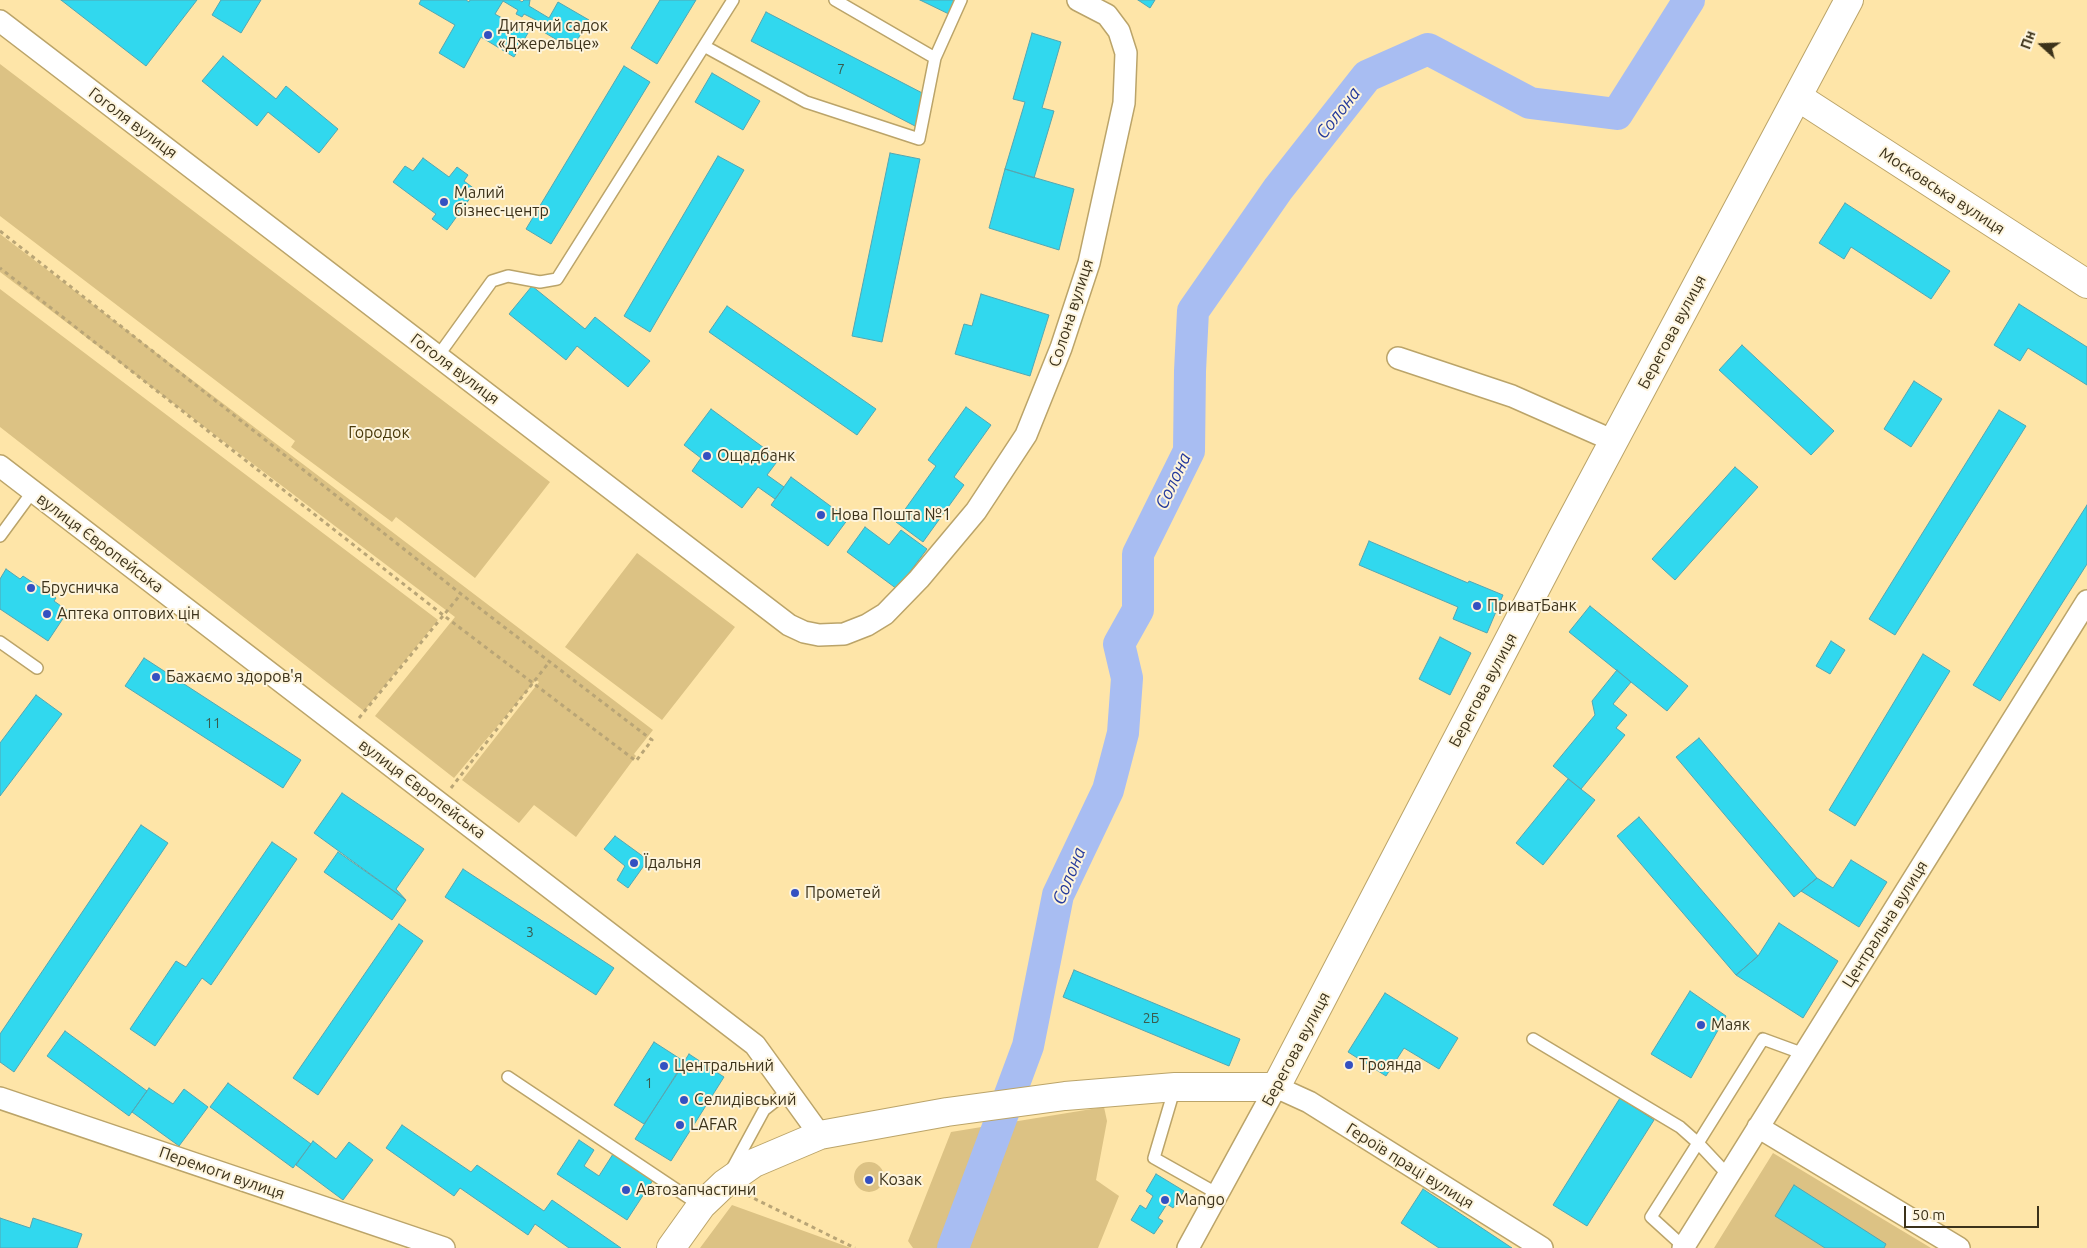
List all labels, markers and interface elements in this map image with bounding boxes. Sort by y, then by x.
place label: Дитячий садок «Джерельце» [498,16,608,54]
north arrow [2017,20,2067,70]
marker: Дитячий садок «Джерельце» [482,29,494,41]
text: Пн [2017,29,2039,51]
house number: 7 [837,61,845,77]
street label: Гоголя вулиця [85,83,181,163]
water label: Солона [1311,83,1365,143]
street label: Московська вулиця [1876,143,2008,239]
place label: Малий бізнес-центр [454,183,549,221]
marker: Малий бізнес-центр [438,196,450,208]
street label: Солона вулиця [1045,257,1097,369]
street label: Берегова вулиця [1634,272,1710,392]
street label: Гоголя вулиця [407,329,503,409]
park label: Городок [348,423,410,443]
place label: Ощадбанк [717,446,795,466]
water label: Солона [1151,449,1195,513]
marker: Ощадбанк [701,450,713,462]
street label: вулиця Європейська [33,489,167,597]
place label: Нова Пошта №1 [831,505,951,525]
marker: Нова Пошта №1 [815,509,827,521]
place label: Брусничка [41,578,119,598]
marker: Брусничка [25,582,37,594]
place label: ПриватБанк [1487,596,1577,616]
marker: ПриватБанк [1471,600,1483,612]
place label: Аптека оптових цін [57,604,200,624]
marker: Аптека оптових цін [41,608,53,620]
street label: Берегова вулиця [1445,630,1521,750]
place label: Бажаємо здоров'я [166,667,303,687]
marker: Бажаємо здоров'я [150,671,162,683]
house number: 11 [205,715,221,731]
street label: вулиця Європейська [355,735,489,843]
water label: Солона [1048,844,1090,908]
place label: Їдальня [644,853,701,873]
marker: Їдальня [628,857,640,869]
street label: Центральна вулиця [1838,857,1932,991]
place label: Прометей [805,883,881,903]
marker: Прометей [789,887,801,899]
house number: 3 [526,924,534,940]
street label: Берегова вулиця [1258,989,1334,1109]
house number: 2Б [1143,1010,1159,1026]
place label: Маяк [1711,1015,1750,1035]
marker: Маяк [1695,1019,1707,1031]
place label: Троянда [1359,1055,1422,1075]
place label: Центральний [674,1056,774,1076]
marker: Троянда [1343,1059,1355,1071]
marker: Центральний [658,1060,670,1072]
house number: 1 [645,1075,653,1091]
place label: Селидівський [694,1090,796,1110]
marker: Селидівський [678,1094,690,1106]
place label: LAFAR [690,1115,737,1135]
marker: LAFAR [674,1119,686,1131]
street label: Героїв праці вулиця [1343,1119,1477,1213]
street label: Перемоги вулиця [157,1142,287,1204]
place label: Козак [879,1170,922,1190]
marker: Козак [863,1174,875,1186]
place label: Автозапчастини [636,1180,756,1200]
marker: Автозапчастини [620,1184,632,1196]
place label: Mango [1175,1190,1225,1210]
marker: Mango [1159,1194,1171,1206]
scale bar [1907,1196,2042,1228]
text: 50 m [1912,1206,1945,1223]

